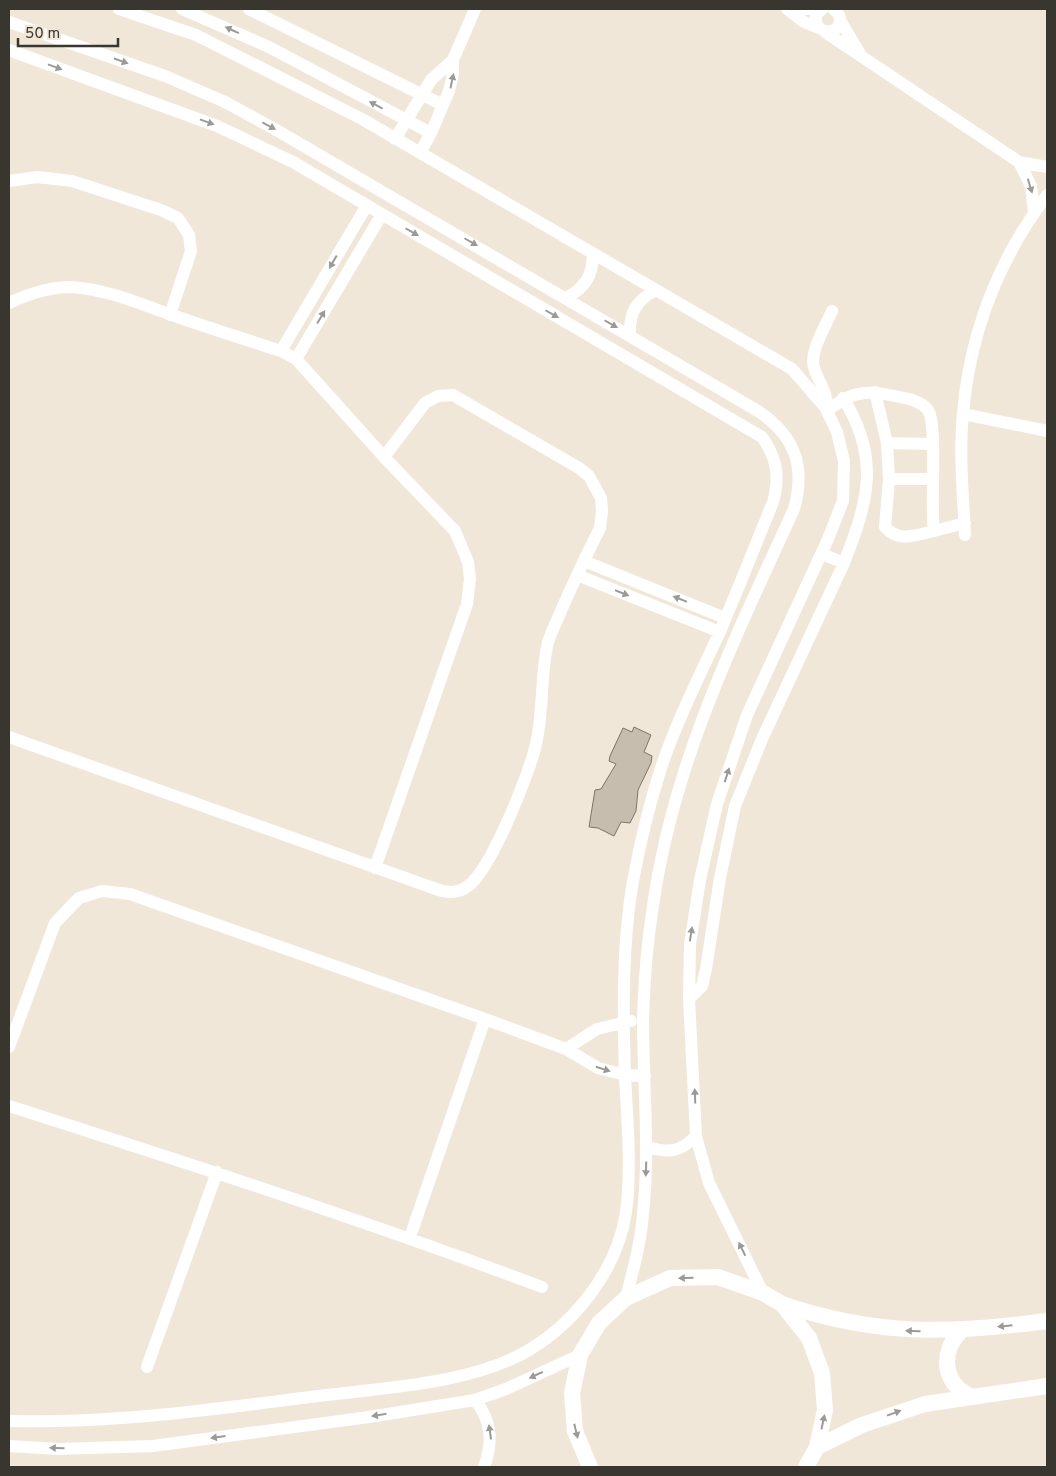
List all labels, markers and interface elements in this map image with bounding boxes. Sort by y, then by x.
scale bar [18,15,118,47]
text: 50 m [25,25,60,44]
one-way arrow [225,26,239,34]
one-way arrow [114,57,129,65]
one-way arrow [47,64,62,71]
one-way arrow [448,73,456,89]
one-way arrow [370,100,383,109]
one-way arrow [200,119,215,126]
one-way arrow [262,122,277,130]
one-way arrow [1027,179,1035,194]
one-way arrow [406,227,419,236]
one-way arrow [464,238,477,247]
one-way arrow [329,256,338,269]
one-way arrow [546,310,559,319]
one-way arrow [316,311,325,324]
one-way arrow [604,320,619,328]
one-way arrow [615,589,630,597]
one-way arrow [673,595,687,603]
one-way arrow [724,768,731,783]
one-way arrow [688,925,696,941]
one-way arrow [596,1065,611,1073]
one-way arrow [691,1088,699,1104]
one-way arrow [641,1161,649,1177]
one-way arrow [738,1242,746,1256]
one-way arrow [677,1274,693,1282]
one-way arrow [996,1323,1012,1331]
one-way arrow [905,1326,921,1334]
one-way arrow [529,1372,543,1380]
one-way arrow [887,1409,902,1417]
one-way arrow [371,1411,387,1419]
one-way arrow [819,1414,827,1429]
one-way arrow [485,1424,493,1440]
one-way arrow [572,1424,580,1439]
one-way arrow [210,1433,226,1441]
one-way arrow [48,1444,64,1452]

